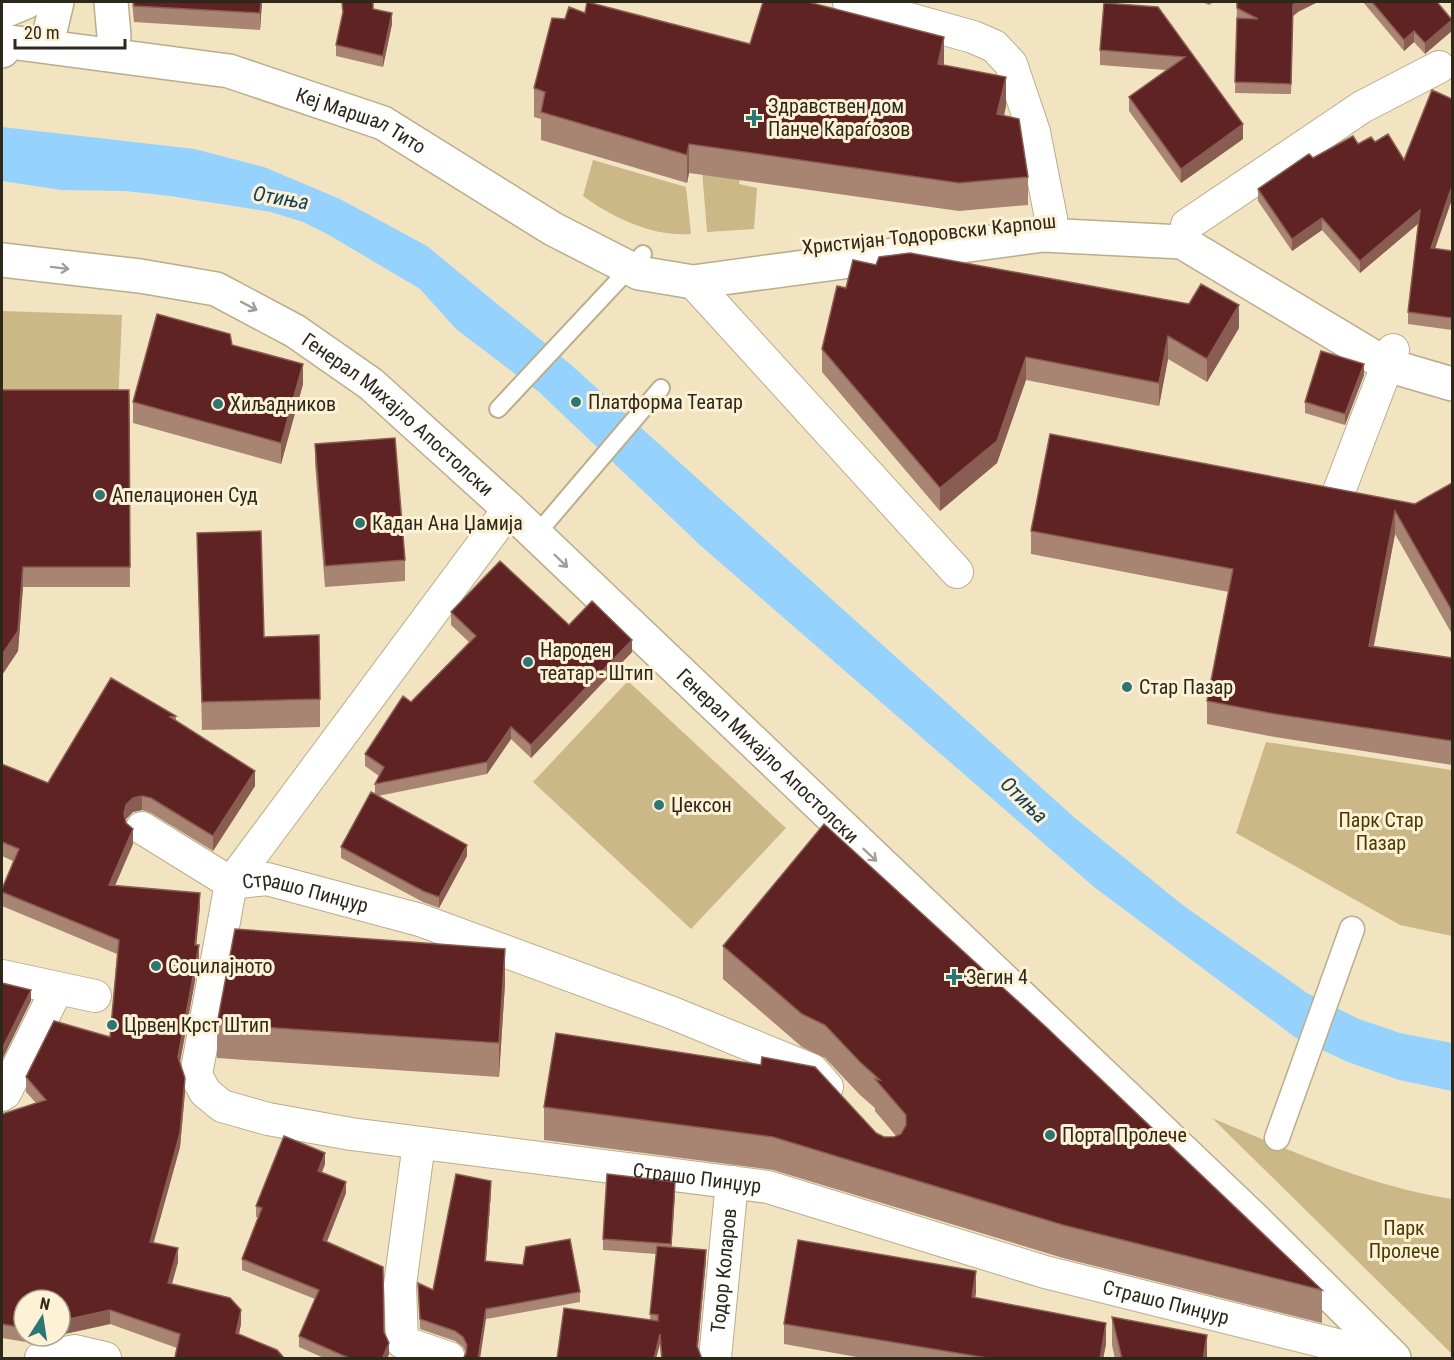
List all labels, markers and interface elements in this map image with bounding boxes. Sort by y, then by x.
scale bar [15,12,124,50]
text: 20 m [24,22,59,43]
street label: Кеј Маршал Тито [293,82,430,159]
place label: Здравствен дом Панче Караѓозов [768,94,910,141]
marker: Здравствен дом Панче Караѓозов [745,109,763,127]
water label: Отиња [251,181,311,215]
street label: Христијан Тодоровски Карпош [801,209,1057,259]
one-way arrow [49,262,69,273]
one-way arrow [239,301,257,313]
street label: Генерал Михајло Апостолски [297,328,498,501]
place label: Платформа Театар [588,390,743,414]
place label: Хиљадников [230,392,336,416]
marker: Платформа Театар [569,395,583,409]
marker: Хиљадников [211,397,225,411]
place label: Апелационен Суд [112,483,258,507]
marker: Апелационен Суд [93,488,107,502]
place label: Кадан Ана Џамија [372,511,523,535]
marker: Кадан Ана Џамија [353,516,367,530]
one-way arrow [554,554,569,568]
place label: Народен театар - Штип [540,638,654,685]
marker: Народен театар - Штип [521,655,535,669]
street label: Генерал Михајло Апостолски [672,663,864,848]
place label: Стар Пазар [1139,675,1233,699]
marker: Стар Пазар [1120,680,1134,694]
water label: Отиња [995,772,1053,828]
place label: Џексон [671,793,732,817]
marker: Џексон [652,798,666,812]
park label: Парк Стар Пазар [1338,808,1424,855]
one-way arrow [862,847,877,861]
street label: Страшо Пинџур [241,867,371,918]
place label: Социлајното [168,954,272,978]
marker: Социлајното [149,959,163,973]
place label: Зегин 4 [966,965,1028,989]
marker: Зегин 4 [947,970,961,984]
place label: Црвен Крст Штип [124,1013,269,1037]
marker: Црвен Крст Штип [105,1018,119,1032]
place label: Порта Пролече [1062,1123,1187,1147]
marker: Порта Пролече [1043,1128,1057,1142]
street label: Страшо Пинџур [631,1158,763,1198]
street label: Тодор Коларов [706,1207,741,1334]
park label: Парк Пролече [1369,1216,1439,1263]
street label: Страшо Пинџур [1100,1275,1232,1330]
north arrow [12,1288,72,1348]
text: N [38,1294,52,1314]

